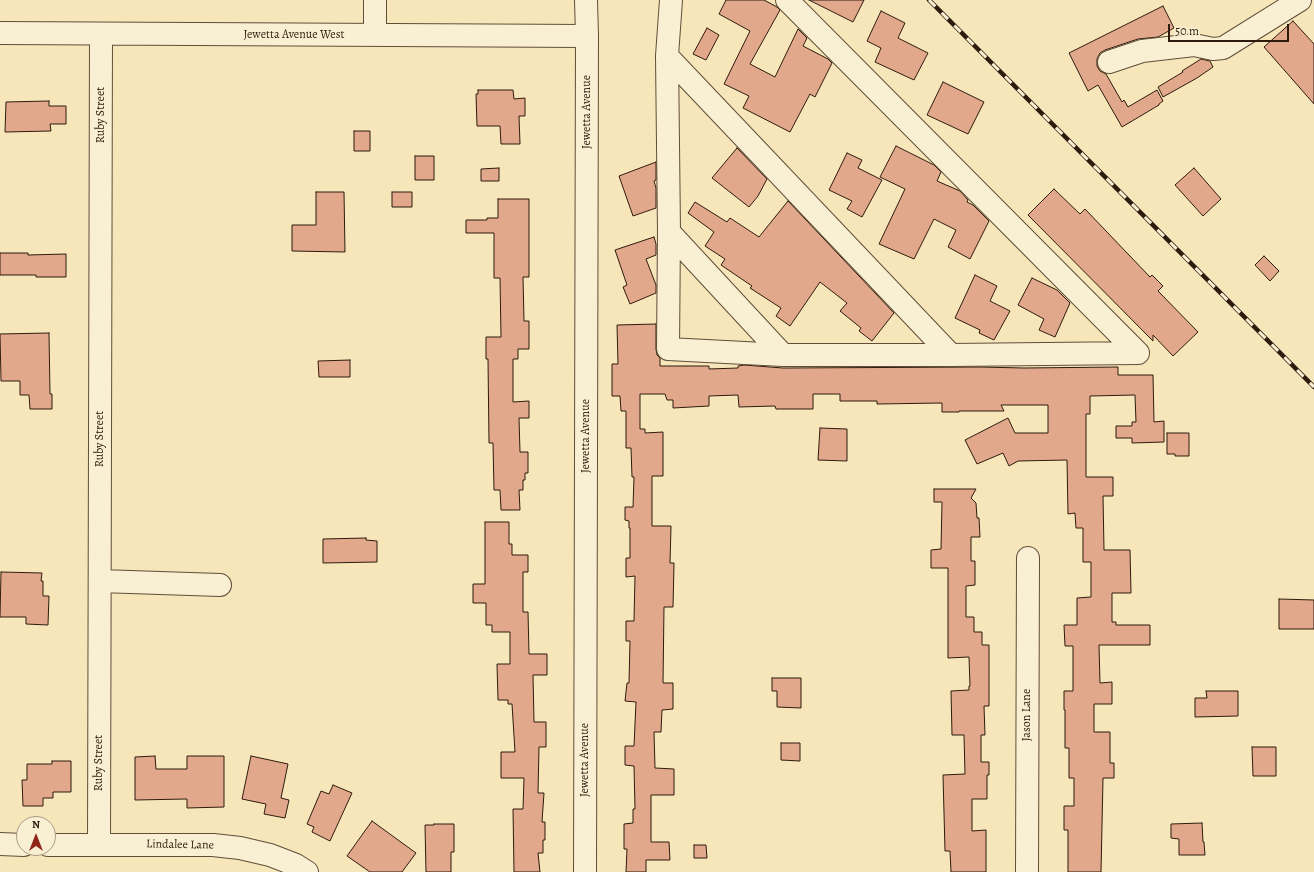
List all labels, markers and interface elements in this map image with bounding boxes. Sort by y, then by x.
scale bar [1170,16,1291,42]
text: 50 m [1175,23,1199,39]
street label: Jewetta Avenue West [244,28,344,42]
street label: Jewetta Avenue [580,75,594,149]
street label: Ruby Street [94,87,108,143]
street label: Jewetta Avenue [579,399,593,473]
street label: Ruby Street [93,411,107,467]
street label: Jason Lane [1020,689,1034,741]
street label: Jewetta Avenue [578,723,592,797]
street label: Ruby Street [92,735,106,791]
north arrow [16,816,56,856]
text: N [32,817,40,832]
street label: Lindalee Lane [146,837,214,853]

